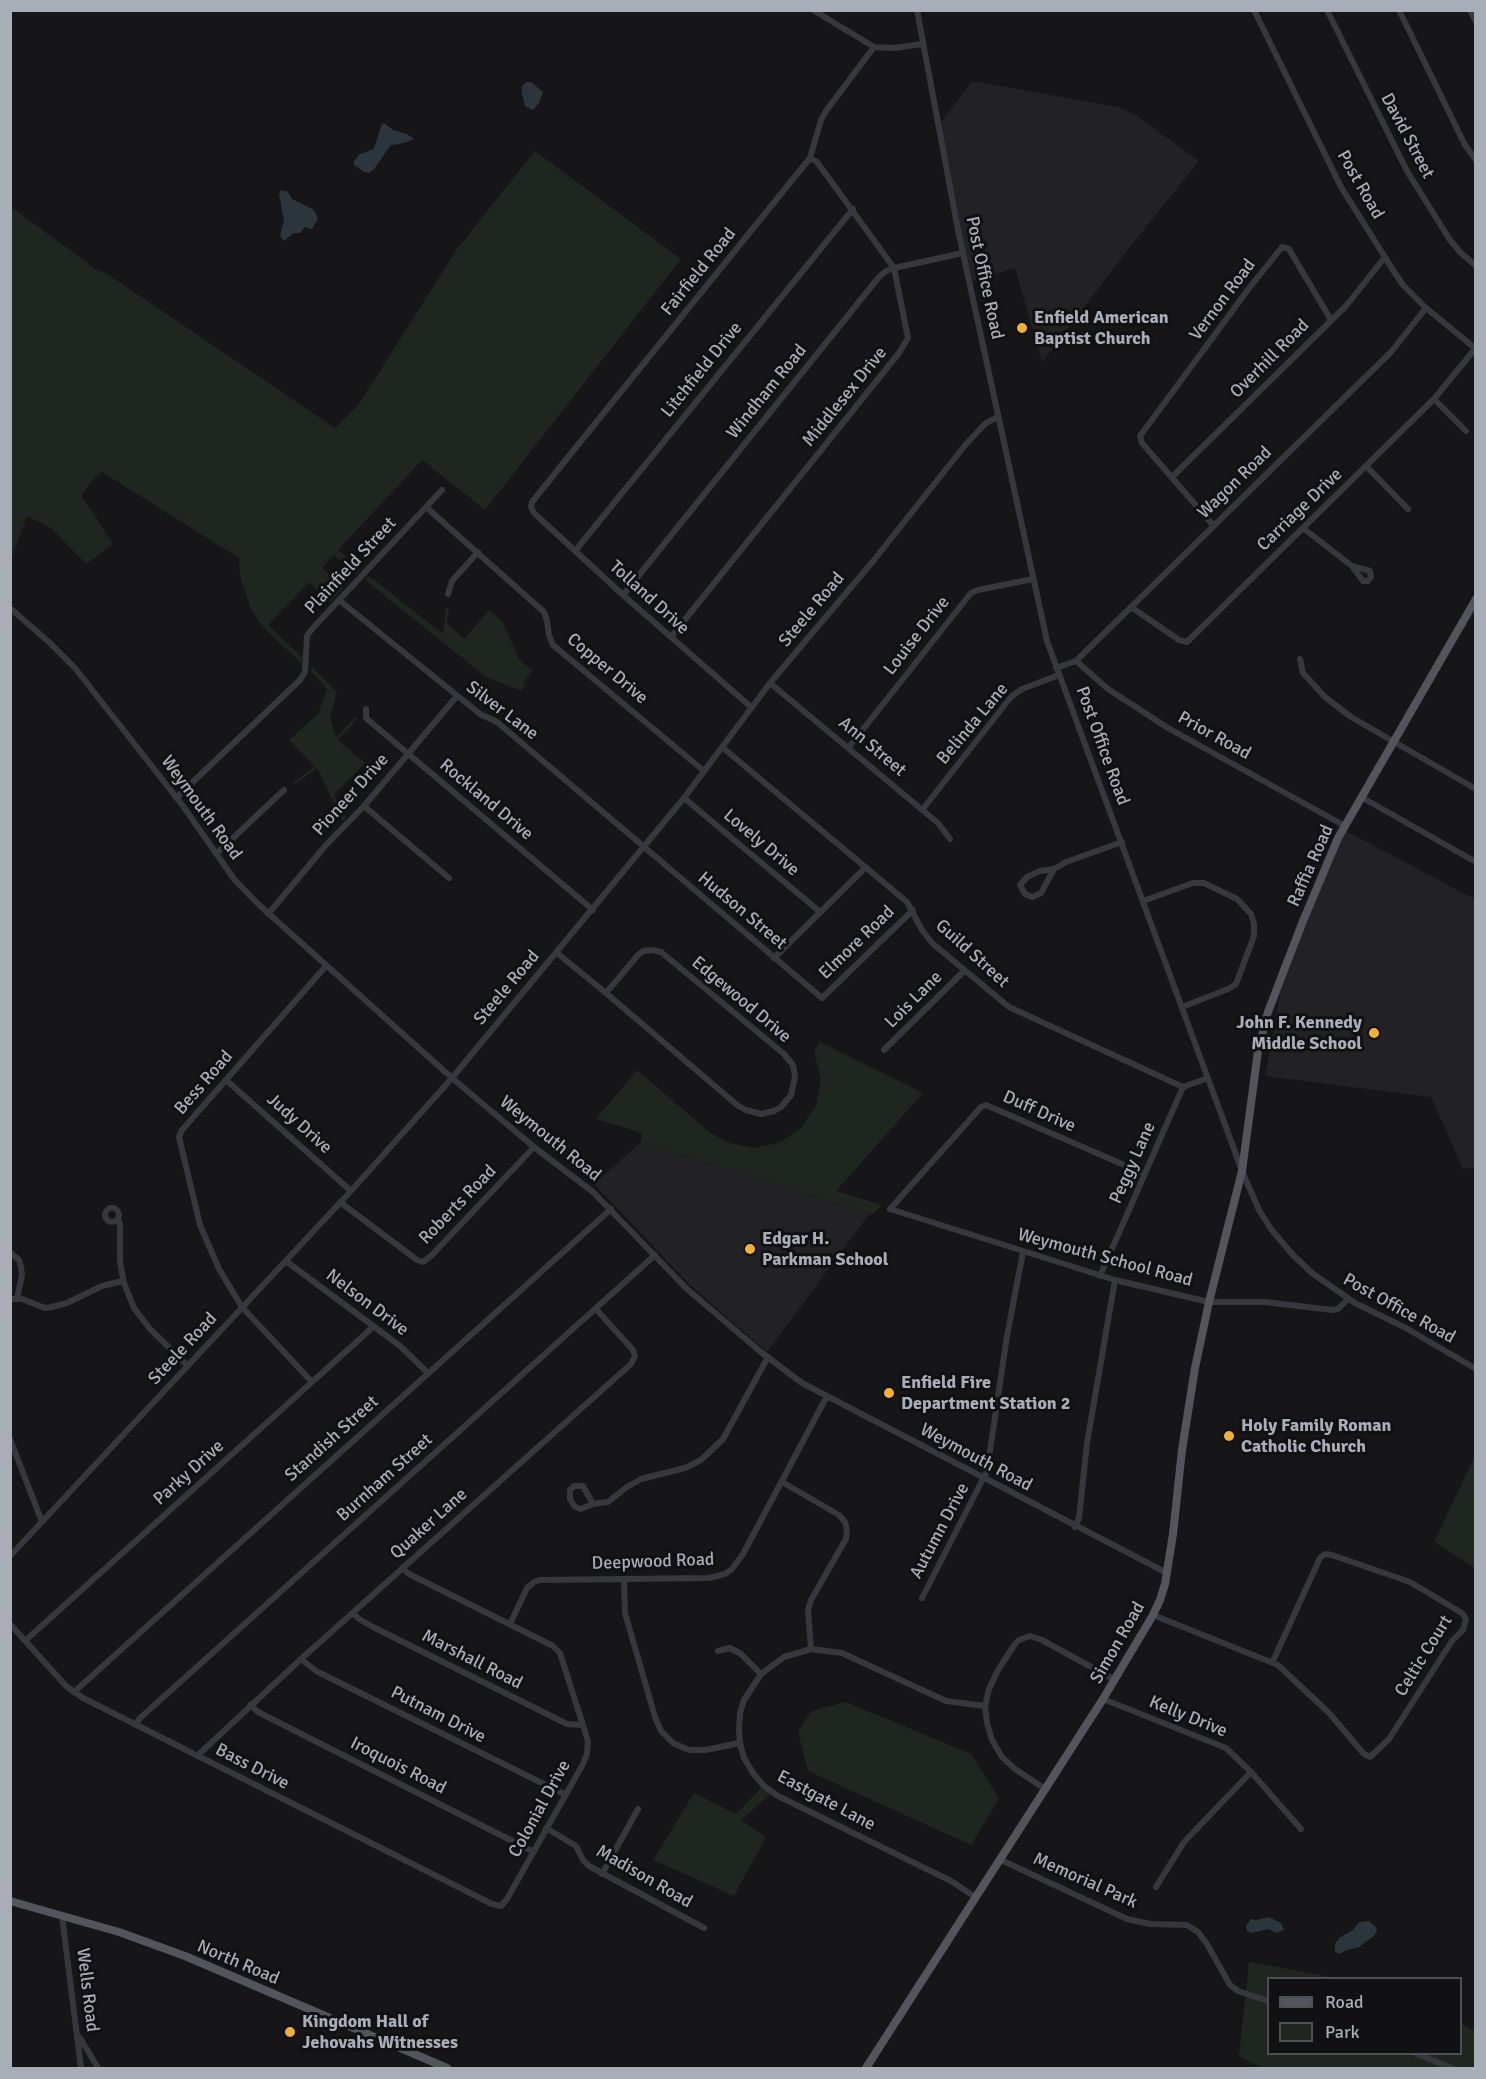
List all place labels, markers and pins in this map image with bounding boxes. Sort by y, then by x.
place label: Enfield American Baptist Church [1034,307,1169,350]
marker: Enfield American Baptist Church [1015,321,1029,335]
place label: John F. Kennedy Middle School [1236,1012,1362,1054]
marker: John F. Kennedy Middle School [1367,1026,1381,1040]
place label: Edgar H. Parkman School [762,1228,888,1270]
marker: Edgar H. Parkman School [743,1242,757,1256]
place label: Enfield Fire Department Station 2 [901,1372,1070,1414]
marker: Enfield Fire Department Station 2 [882,1386,896,1400]
place label: Holy Family Roman Catholic Church [1241,1415,1391,1458]
marker: Holy Family Roman Catholic Church [1222,1429,1236,1443]
place label: Kingdom Hall of Jehovahs Witnesses [302,2011,458,2054]
marker: Kingdom Hall of Jehovahs Witnesses [283,2025,297,2039]

